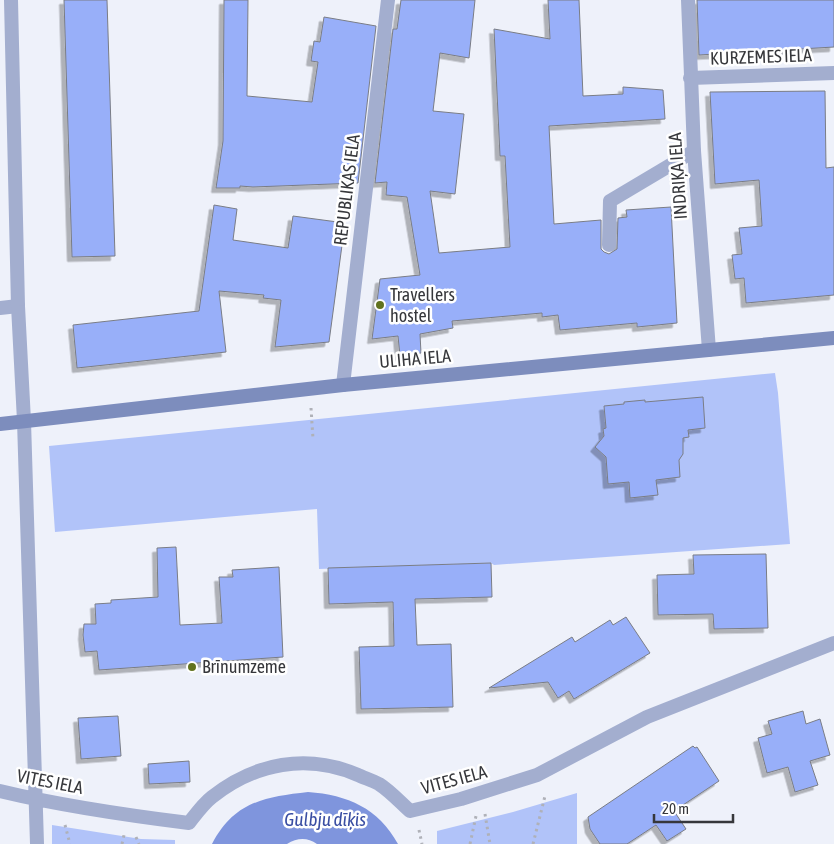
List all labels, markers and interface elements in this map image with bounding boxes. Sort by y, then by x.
street label: KURZEMES IELA [710,44,812,69]
street label: INDRIĶA IELA [664,132,691,220]
street label: REPUBLIKAS IELA [329,133,364,247]
place label: Travellers hostel [390,284,455,326]
marker: Travellers hostel [374,299,386,311]
street label: ULIHA IELA [378,345,452,372]
place label: Brīnumzeme [202,656,286,677]
marker: Brīnumzeme [186,661,198,673]
street label: VITES IELA [419,761,489,798]
street label: VITES IELA [15,765,85,798]
scale bar [654,792,733,824]
text: 20 m [662,800,689,817]
water label: Gulbju dīķis [284,808,366,830]

